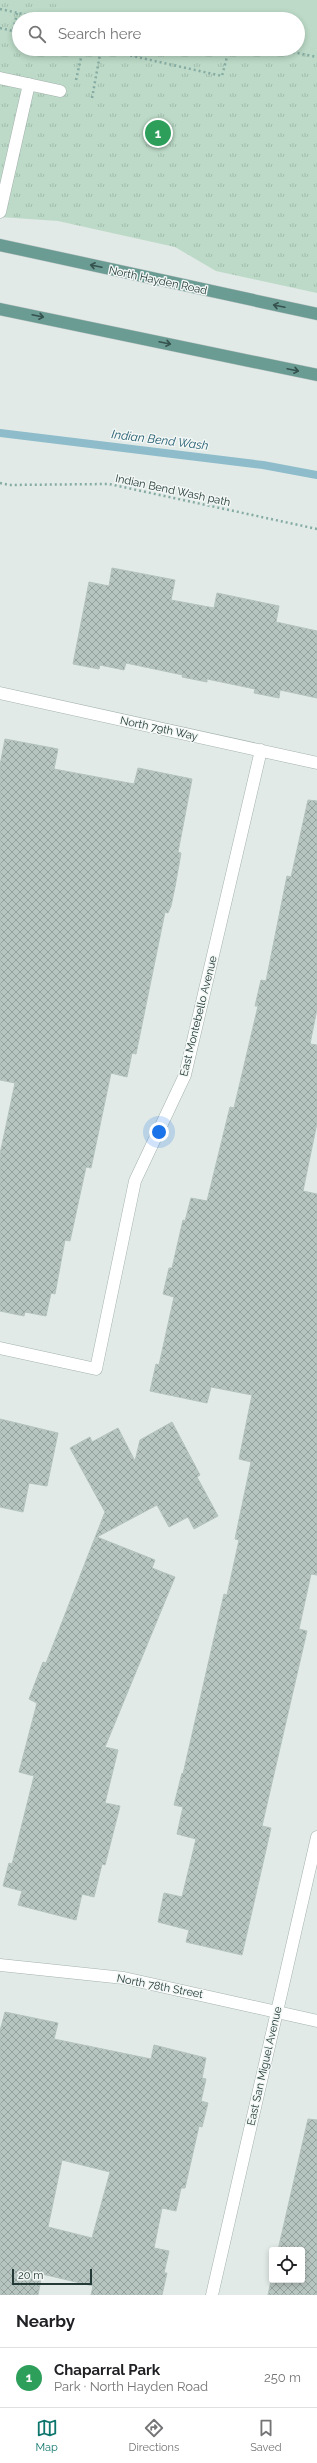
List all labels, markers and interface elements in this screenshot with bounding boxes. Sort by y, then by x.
search box [12,12,305,56]
icon: search [26,23,48,45]
text: Search here [58,25,141,43]
pin: 1 [145,118,171,148]
one-way arrow [90,262,103,270]
street label: North Hayden Road [108,264,208,297]
one-way arrow [273,301,286,309]
one-way arrow [31,313,44,321]
one-way arrow [159,340,172,348]
one-way arrow [286,366,299,374]
water label: Indian Bend Wash [111,427,210,453]
street label: Indian Bend Wash path [114,472,232,509]
street label: North 79th Way [119,714,199,743]
street label: East Montebello Avenue [177,954,220,1078]
your location [149,1122,169,1142]
street label: North 78th Street [116,1972,204,2001]
street label: East San Miguel Avenue [244,2005,285,2127]
map controls [269,2247,305,2283]
button: locate [269,2247,305,2283]
scale bar [12,2267,92,2286]
text: 20 m [18,2269,43,2282]
text: Nearby [16,2311,75,2331]
text: Chaparral Park [54,2361,160,2379]
text: 1 [26,2370,32,2385]
text: 250 m [264,2370,301,2385]
text: Park · North Hayden Road [54,2379,208,2394]
tab: Map [35,2417,58,2454]
tab: Directions [129,2417,179,2454]
tab: Saved [250,2417,282,2454]

